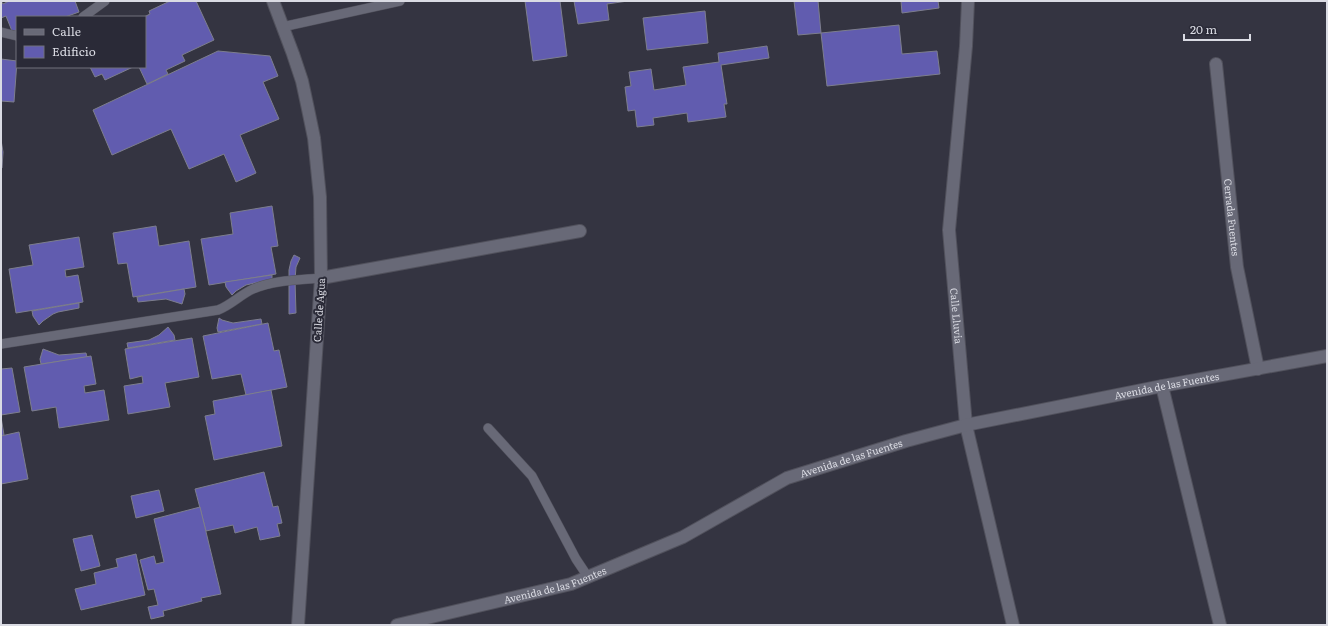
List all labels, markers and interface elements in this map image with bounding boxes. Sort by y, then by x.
legend [16,16,146,68]
scale bar [1184,16,1250,42]
text: 20 m [1190,20,1217,38]
text: Calle [52,22,81,40]
text: Edificio [52,42,96,60]
street label: Cerrada Fuentes [1221,178,1244,257]
street label: Calle de Agua [309,277,328,342]
street label: Calle Lluvia [947,287,967,345]
street label: Avenida de las Fuentes [1113,368,1221,402]
street label: Avenida de las Fuentes [798,434,905,481]
street label: Avenida de las Fuentes [502,562,609,607]

